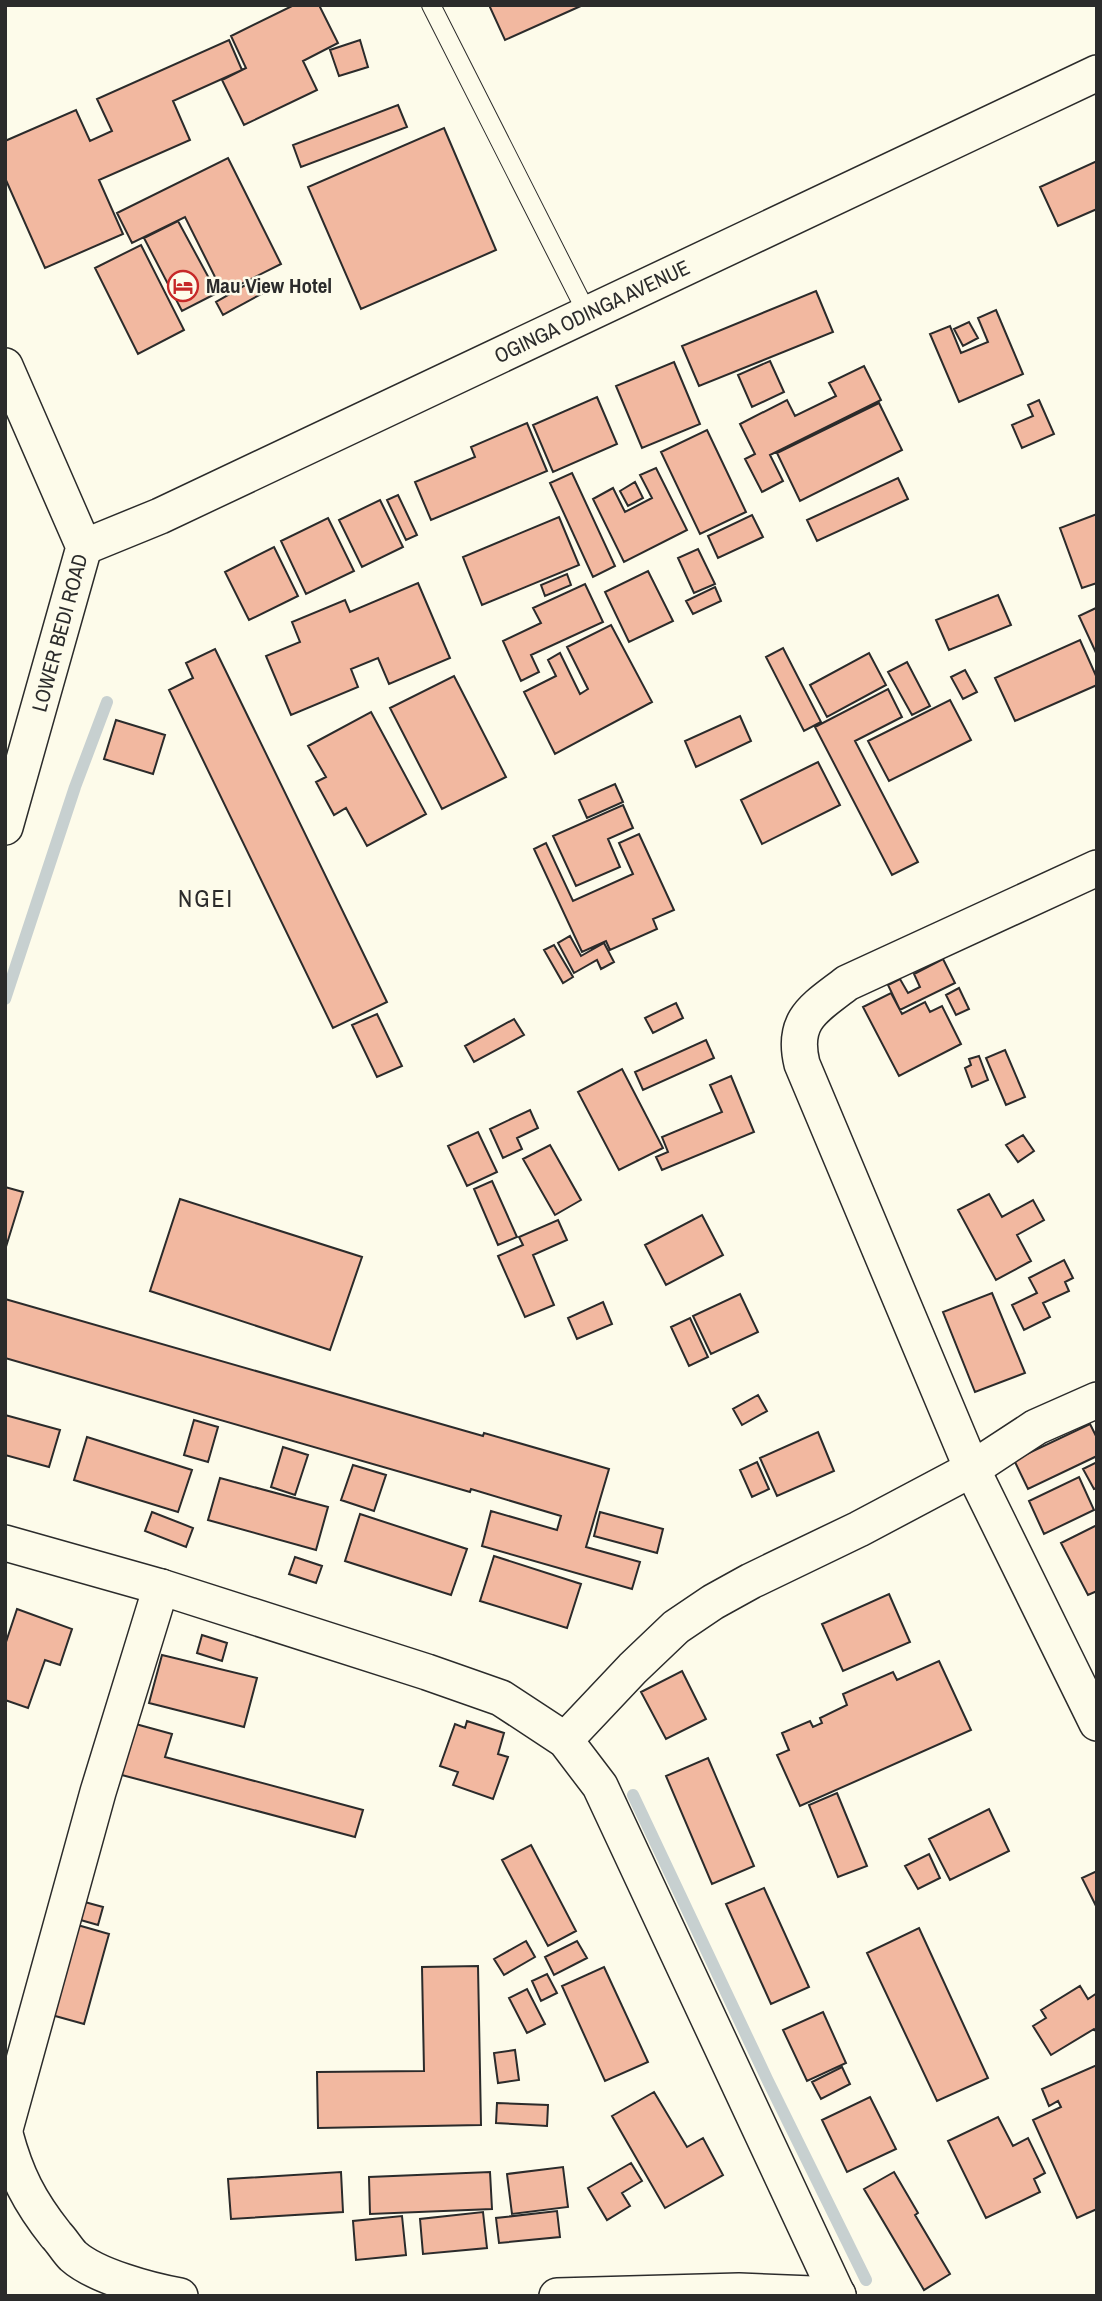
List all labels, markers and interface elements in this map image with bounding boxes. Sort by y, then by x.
street label: OGINGA ODINGA AVENUE [489,253,694,370]
hotel icon: Mau View Hotel [166,269,200,303]
place label: Mau View Hotel [206,271,332,300]
street label: LOWER BEDI ROAD [24,551,95,715]
district label: NGEI [178,882,234,914]

